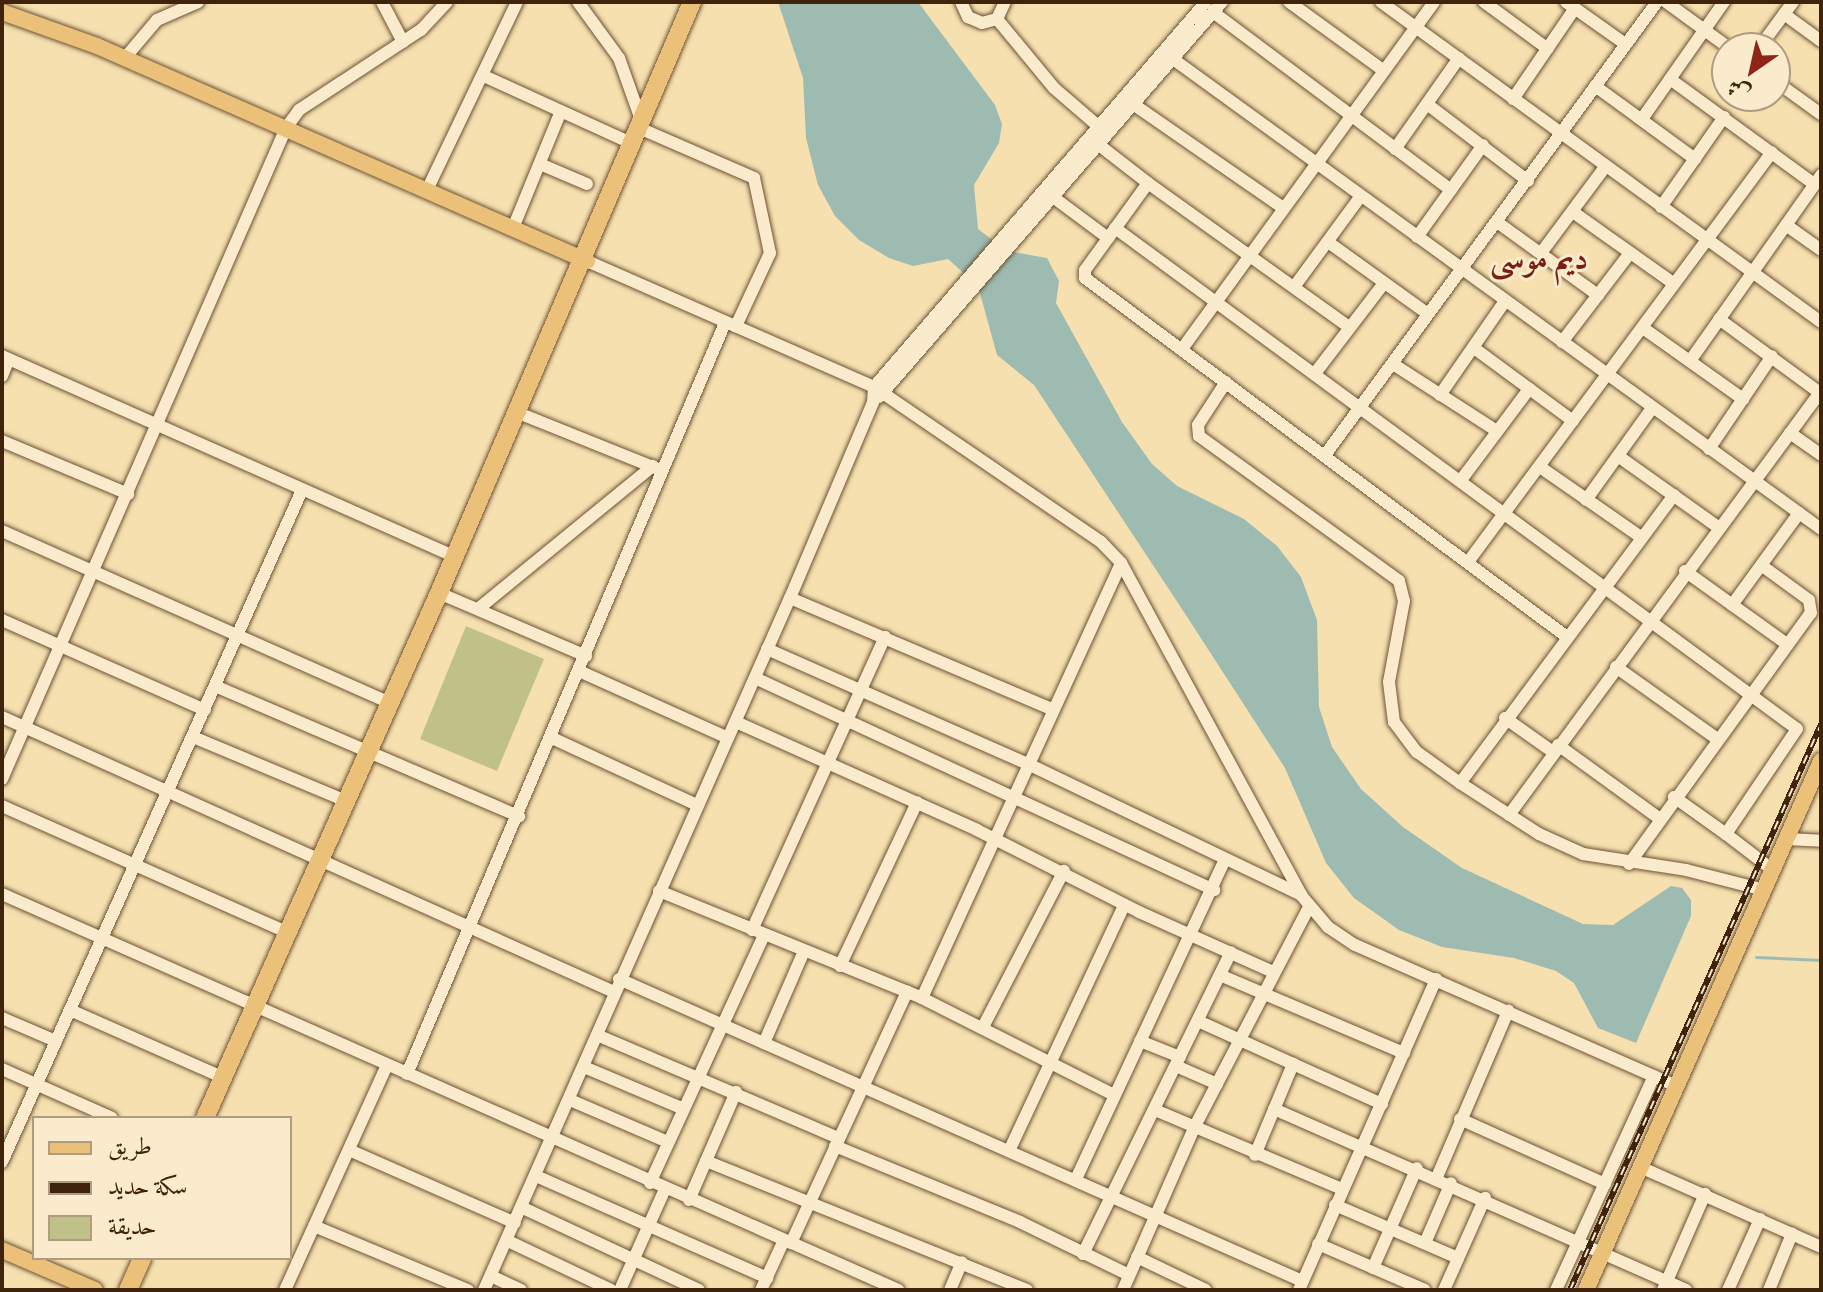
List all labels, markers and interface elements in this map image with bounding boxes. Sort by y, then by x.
north arrow [1711,32,1791,112]
text: ش [1722,73,1755,108]
district label: ديم موسى [1490,240,1588,278]
legend [32,1116,292,1260]
text: طريق [108,1131,152,1161]
text: سكة حديد [108,1171,187,1201]
text: حديقة [108,1211,157,1241]

